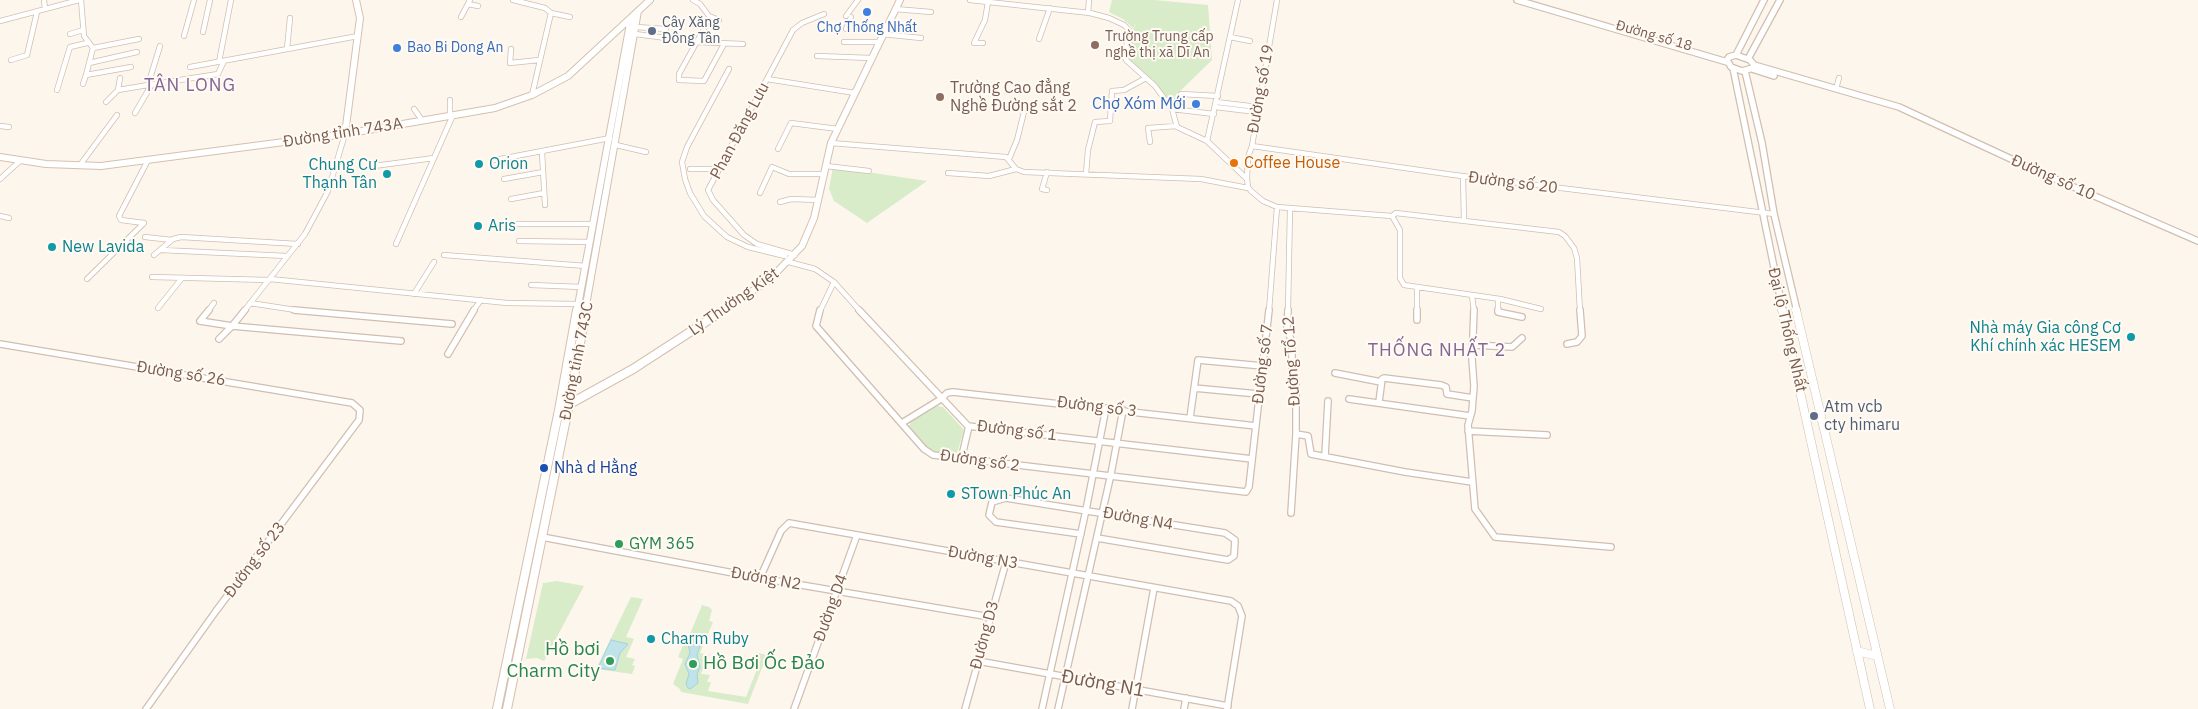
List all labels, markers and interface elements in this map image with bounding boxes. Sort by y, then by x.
marker: Chợ Thống Nhất [861,6,873,18]
place label: Cây Xăng Đông Tân [662,15,720,48]
street label: Đường số 18 [1614,17,1694,55]
place label: Chợ Thống Nhất [817,20,917,36]
marker: Cây Xăng Đông Tân [646,25,658,37]
place label: Trường Trung cấp nghề thị xã Dĩ An [1105,29,1214,62]
marker: Trường Trung cấp nghề thị xã Dĩ An [1089,39,1101,51]
place label: Bao Bi Dong An [407,40,504,56]
marker: Bao Bi Dong An [391,42,403,54]
street label: Đường số 19 [1244,43,1278,135]
district label: TÂN LONG [143,75,237,97]
place label: Trường Cao đẳng Nghề Đường sắt 2 [950,78,1077,116]
street label: Phan Đăng Lưu [706,79,774,183]
marker: Trường Cao đẳng Nghề Đường sắt 2 [934,91,946,103]
place label: Chợ Xóm Mới [1092,94,1186,114]
marker: Chợ Xóm Mới [1190,98,1202,110]
street label: Đường tỉnh 743A [282,114,404,152]
street label: Đường số 10 [2008,151,2098,205]
place label: Coffee House [1244,153,1340,173]
place label: Orion [489,154,528,174]
place label: Chung Cư Thạnh Tân [303,155,377,193]
marker: Coffee House [1228,157,1240,169]
marker: Orion [473,158,485,170]
marker: Chung Cư Thạnh Tân [381,168,393,180]
street label: Đường số 20 [1467,168,1559,198]
place label: Aris [488,216,516,236]
marker: Aris [472,220,484,232]
place label: New Lavida [62,237,144,257]
marker: New Lavida [46,241,58,253]
street label: Lý Thường Kiệt [685,264,783,340]
street label: Đại lộ Thống Nhất [1763,266,1811,394]
street label: Đường tỉnh 743C [556,300,598,422]
street label: Đường Tổ 12 [1279,315,1305,407]
place label: Nhà máy Gia công Cơ Khí chính xác HESEM [1970,318,2121,356]
street label: Đường số 7 [1249,323,1277,405]
marker: Nhà máy Gia công Cơ Khí chính xác HESEM [2125,331,2137,343]
district label: THỐNG NHẤT 2 [1366,340,1508,362]
street label: Đường số 26 [135,357,227,391]
street label: Đường số 3 [1056,393,1138,421]
place label: Atm vcb cty himaru [1824,397,1900,435]
marker: Atm vcb cty himaru [1808,410,1820,422]
street label: Đường số 1 [976,417,1058,445]
street label: Đường số 2 [939,446,1021,476]
place label: Nhà d Hằng [554,458,637,478]
marker: Nhà d Hằng [538,462,550,474]
place label: STown Phúc An [961,484,1071,504]
marker: STown Phúc An [945,488,957,500]
street label: Đường N4 [1101,503,1175,535]
street label: Đường số 23 [220,518,290,602]
place label: GYM 365 [629,534,695,554]
marker: GYM 365 [613,538,625,550]
street label: Đường N3 [946,542,1020,574]
street label: Đường N2 [729,563,803,595]
street label: Đường D4 [810,572,852,644]
street label: Đường D3 [967,598,1003,672]
place label: Charm Ruby [661,629,749,649]
marker: Charm Ruby [645,633,657,645]
place label: Hồ bơi Charm City [507,639,600,683]
place label: Hồ Bơi Ốc Đảo [703,653,825,675]
marker: Hồ bơi Charm City [604,655,616,667]
marker: Hồ Bơi Ốc Đảo [687,658,699,670]
street label: Đường N1 [1059,665,1147,703]

